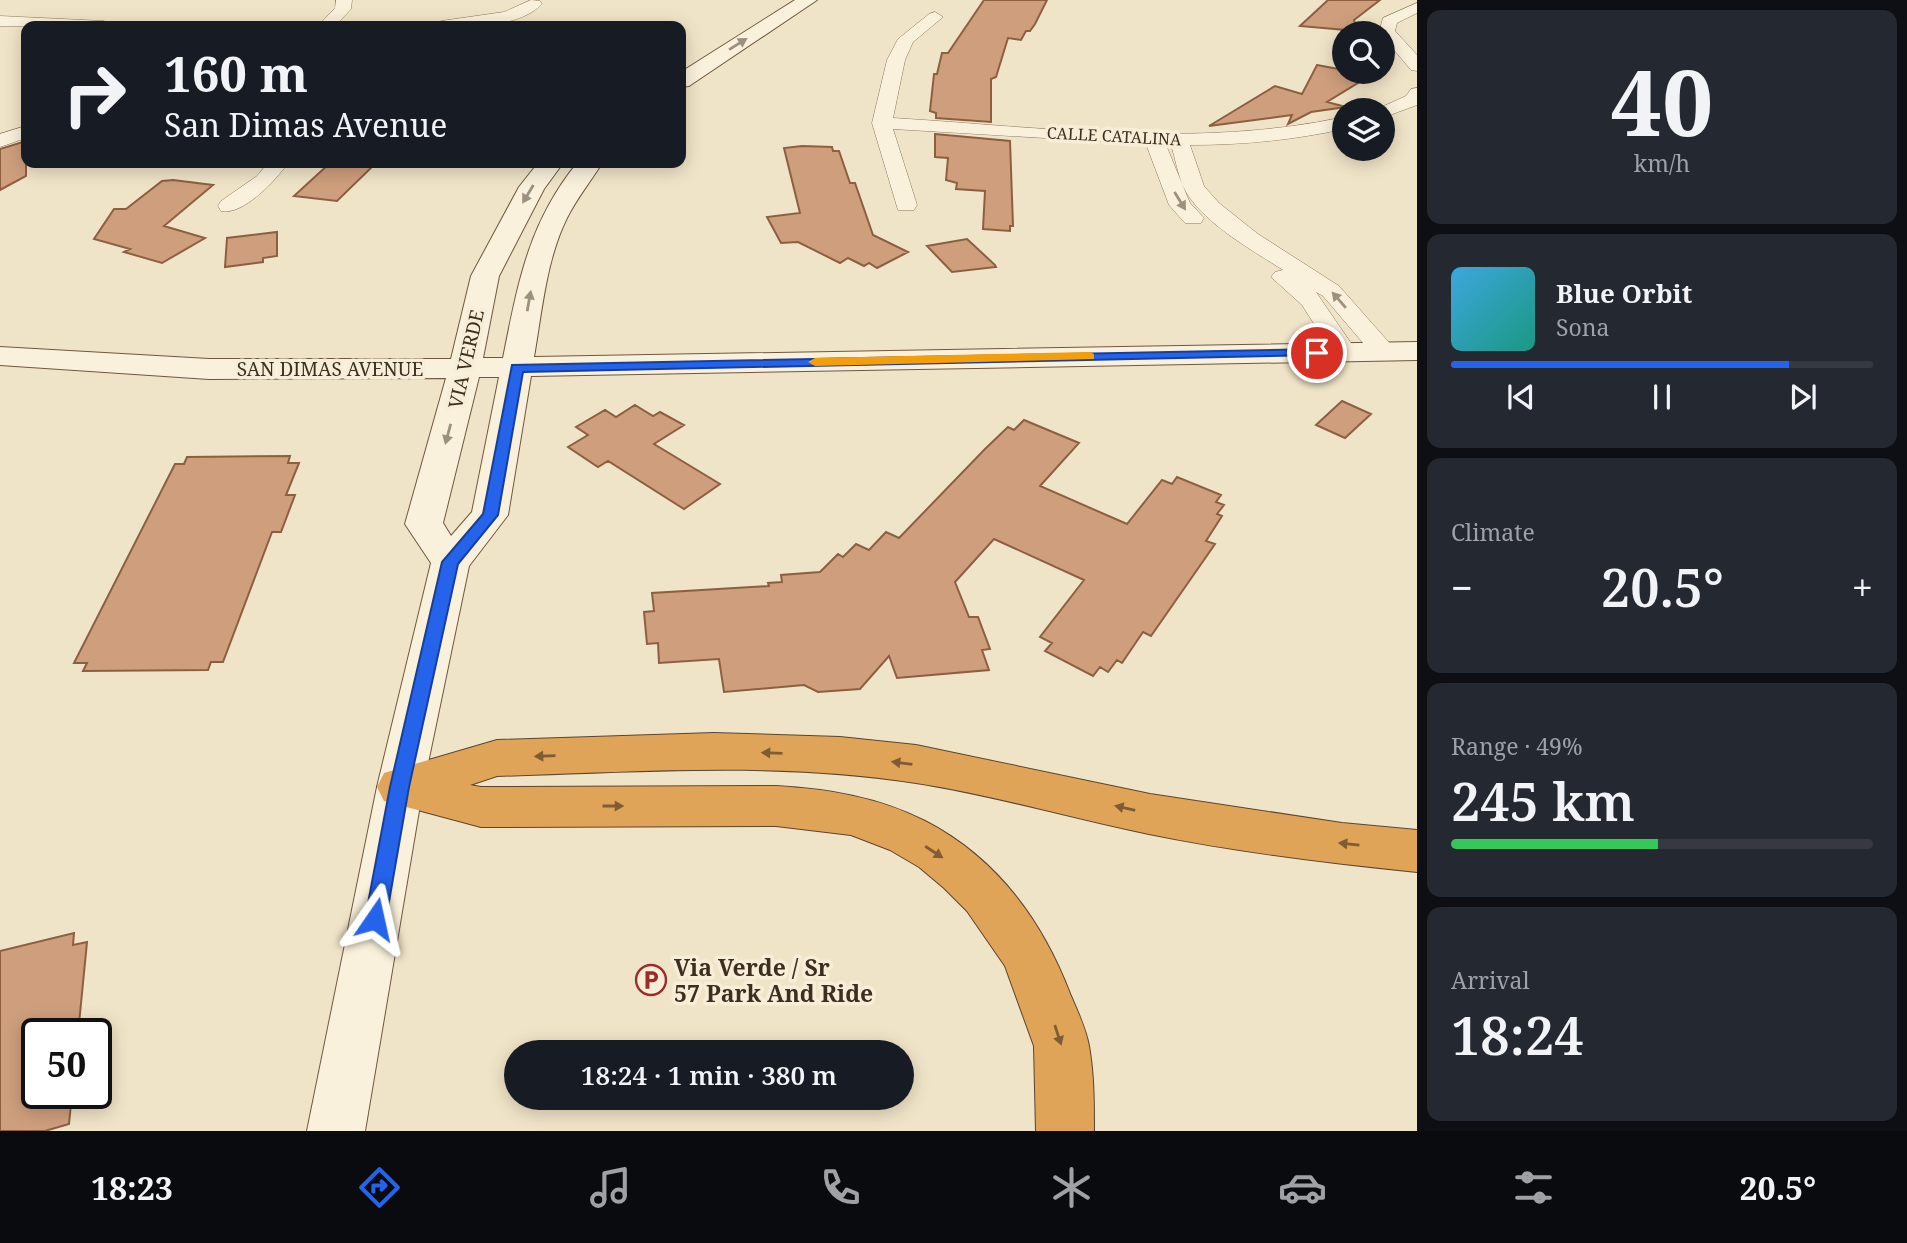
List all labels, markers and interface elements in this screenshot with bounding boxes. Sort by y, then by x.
map controls [1332,21,1395,161]
button: search [1332,21,1395,84]
one-way arrow [729,38,748,51]
text: 40 [1611,39,1713,163]
text: 160 m [164,40,308,106]
icon: right [49,49,140,140]
button: layers [1332,98,1395,161]
text: San Dimas Avenue [164,103,447,146]
street label: CALLE CATALINA [1046,121,1183,151]
text: km/h [1634,147,1690,179]
one-way arrow [522,184,535,203]
one-way arrow [1174,191,1187,211]
text: Blue Orbit [1556,275,1692,311]
one-way arrow [524,290,535,312]
one-way arrow [1332,292,1347,309]
street label: VIA VERDE [442,307,490,411]
text: Sona [1556,311,1610,343]
pin [1287,323,1347,383]
icon: arrive [1298,334,1336,372]
street label: SAN DIMAS AVENUE [237,356,423,382]
icon: previous [1502,378,1540,416]
icon: pause [1643,378,1681,416]
icon: next [1784,378,1822,416]
one-way arrow [442,424,452,445]
text: Climate [1451,516,1535,548]
text: 20.5° [1601,551,1724,622]
text: − [1451,561,1473,613]
text: + [1852,561,1873,613]
text: Range · 49% [1451,730,1583,762]
one-way arrow [761,748,783,759]
one-way arrow [534,751,556,762]
one-way arrow [891,757,913,768]
text: 245 km [1451,765,1635,836]
one-way arrow [602,800,624,812]
one-way arrow [1114,802,1136,813]
one-way arrow [1338,839,1360,850]
one-way arrow [924,845,943,858]
position arrow [338,882,412,956]
place label: Via Verde / Sr 57 Park And Ride [674,951,873,1009]
parking icon: Via Verde / Sr 57 Park And Ride [634,963,668,997]
text: Arrival [1451,964,1530,996]
text: 18:24 [1451,999,1584,1070]
speed limit sign: 50 [21,1018,112,1109]
one-way arrow [1053,1025,1064,1046]
text: 18:24 · 1 min · 380 m [581,1057,837,1093]
icon: directions [355,1163,404,1212]
icon: music [586,1163,635,1212]
icon: phone [816,1163,865,1212]
icon: climate [1047,1163,1096,1212]
icon: car [1278,1163,1327,1212]
icon: filters [1509,1163,1558,1212]
text: 18:23 [91,1166,173,1209]
text: 20.5° [1740,1166,1816,1209]

